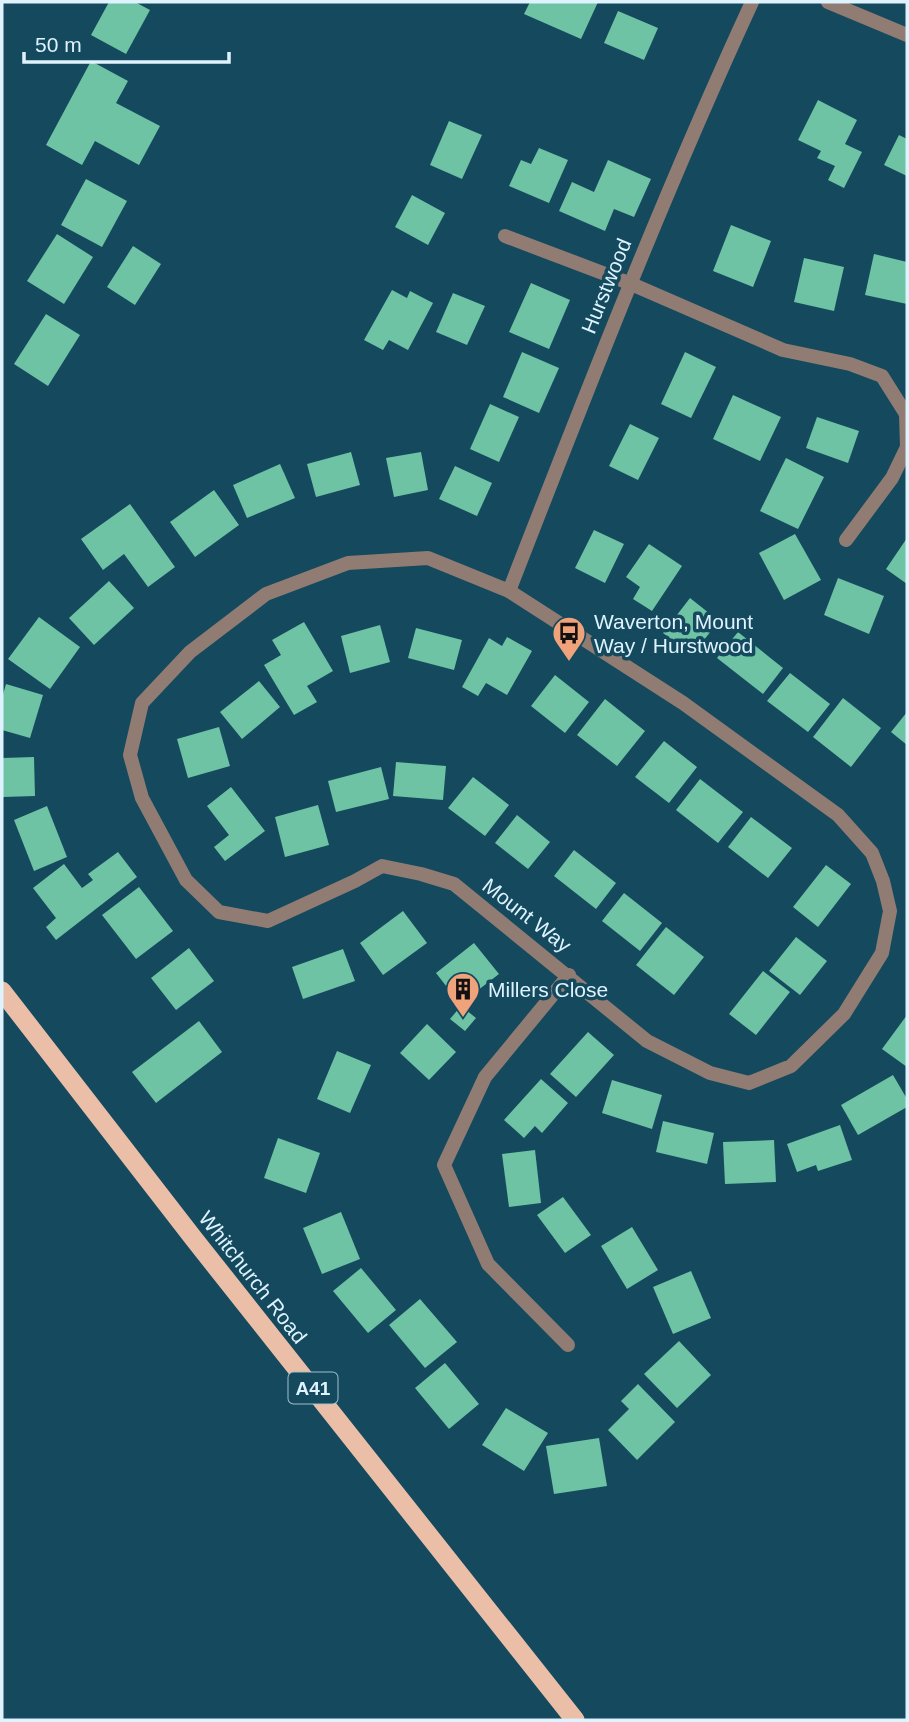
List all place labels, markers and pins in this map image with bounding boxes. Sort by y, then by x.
place label: Waverton, Mount Way / Hurstwood [594,610,753,657]
bus stop icon: Waverton, Mount Way / Hurstwood [550,614,588,663]
building icon: Millers Close [444,970,482,1019]
place label: Millers Close [488,978,608,1001]

